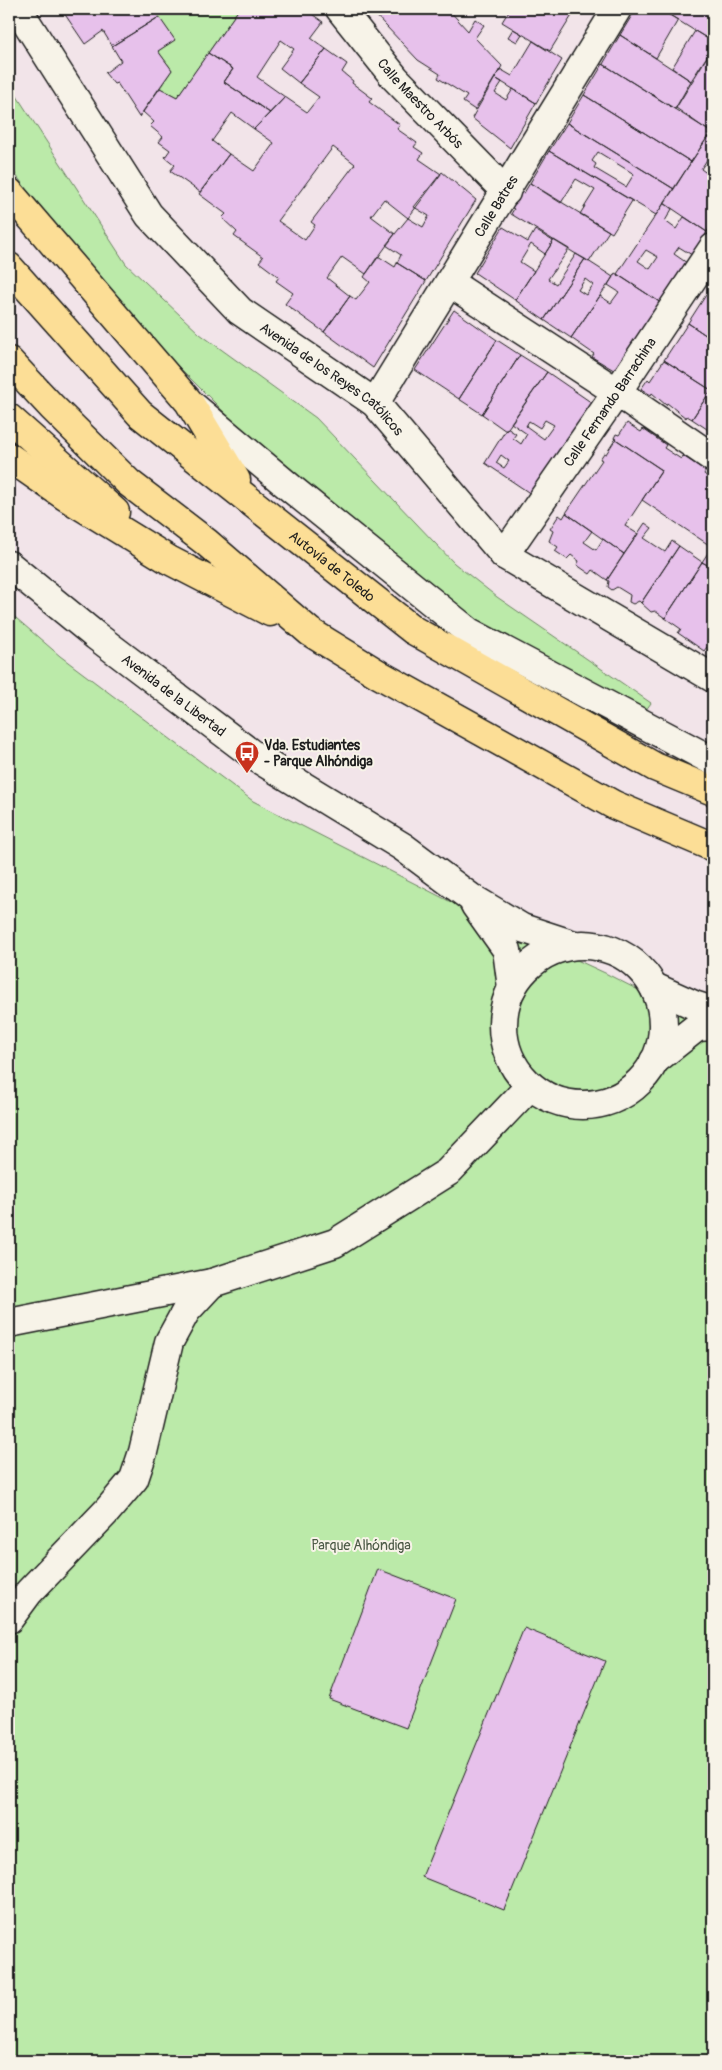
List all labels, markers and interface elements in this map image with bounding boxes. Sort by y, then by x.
street label: Calle Maestro Arbós [374,55,468,152]
street label: Calle Batres [471,172,522,240]
street label: Avenida de los Reyes Católicos [257,319,408,439]
street label: Calle Fernando Barrachina [560,334,660,470]
street label: Autovía de Toledo [286,527,379,605]
street label: Avenida de la Libertad [118,650,229,740]
place label: Vda. Estudiantes - Parque Alhóndiga [264,737,373,770]
bus stop icon: Vda. Estudiantes - Parque Alhóndiga [234,740,260,774]
park label: Parque Alhóndiga [311,1537,411,1554]

